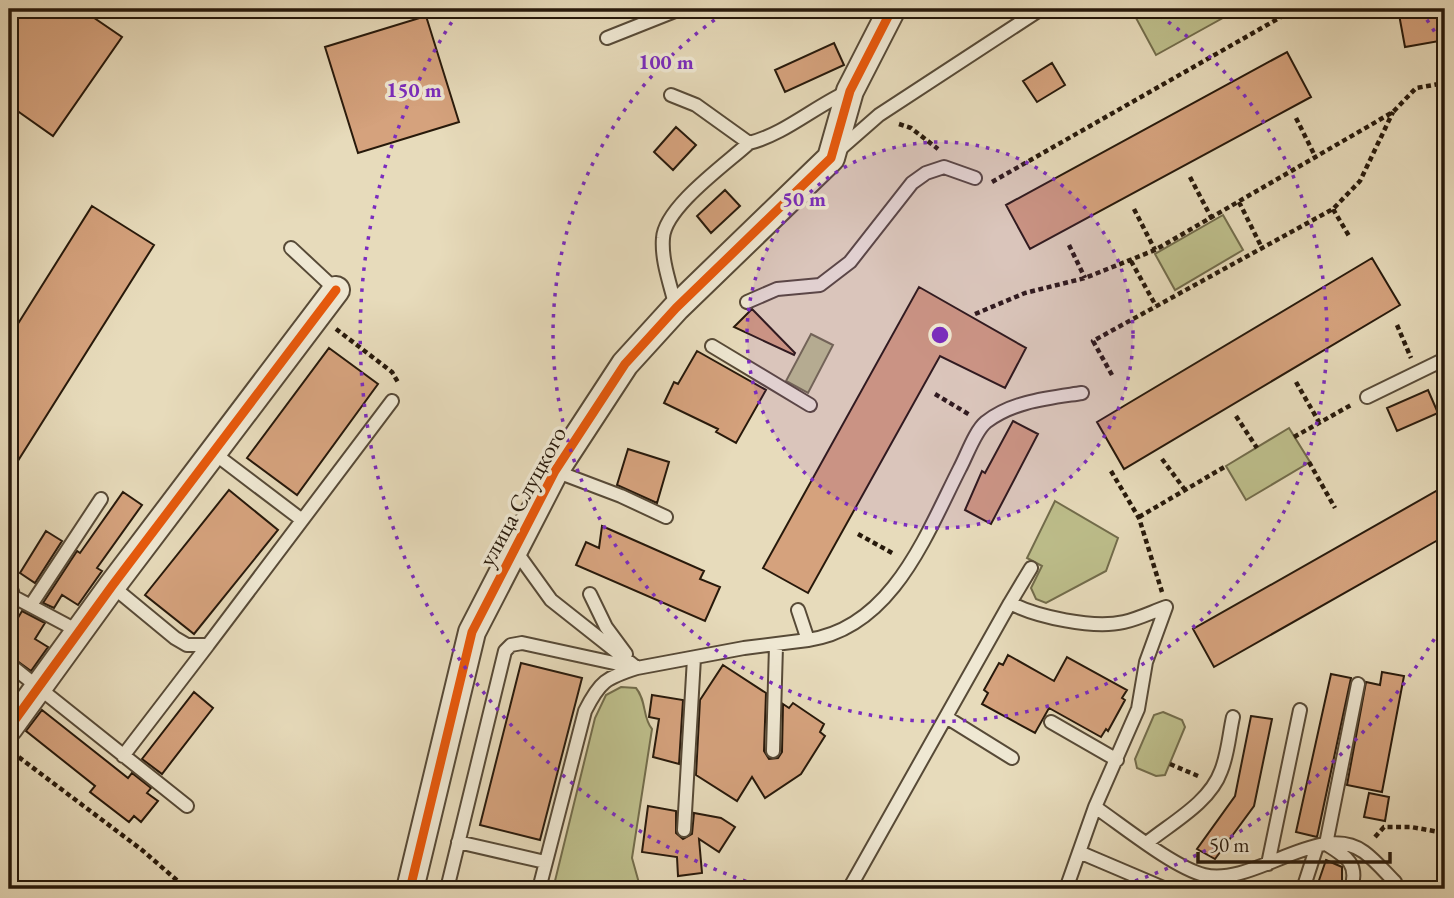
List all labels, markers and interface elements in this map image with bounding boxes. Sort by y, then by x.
text: 100 m [638,48,694,75]
text: 150 m [386,76,442,103]
text: 50 m [782,185,826,212]
centre of rings [928,323,952,347]
street label: улица Слуцкого [471,420,573,572]
scale bar [1198,821,1391,865]
text: 50 m [1209,831,1250,858]

